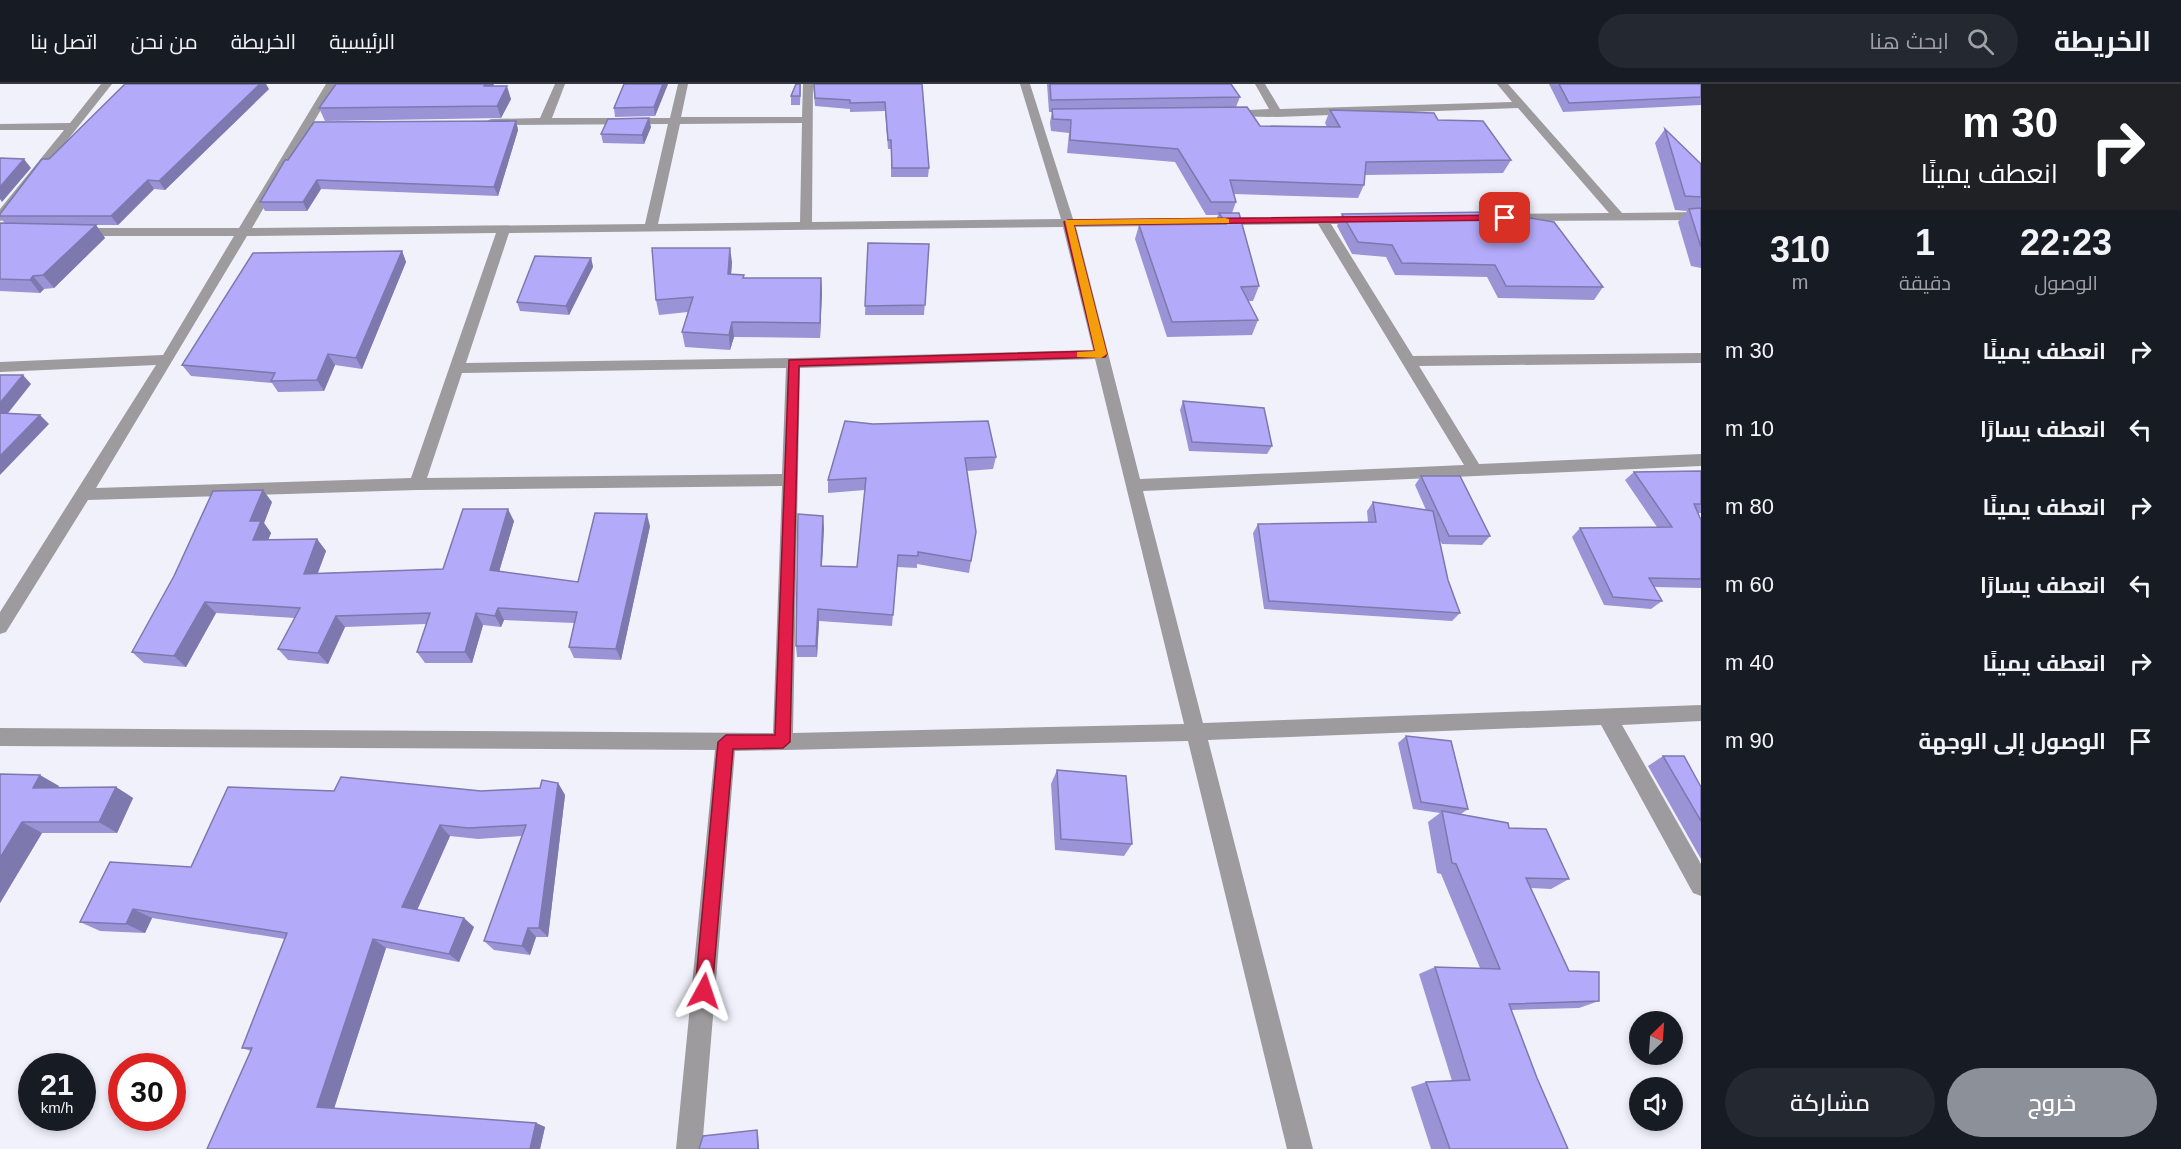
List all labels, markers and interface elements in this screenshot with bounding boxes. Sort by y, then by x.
search box [1598,14,2018,68]
icon: search [1964,25,1997,58]
text: الخريطة [2054,26,2151,57]
text: ابحث هنا [1869,29,1949,54]
text: اتصل بنا [30,30,98,53]
text: من نحن [131,30,198,53]
text: الخريطة [231,30,296,53]
text: الرئيسية [329,30,395,53]
text: 30 m [1962,99,2058,146]
icon: right [2079,108,2157,186]
text: انعطف يمينًا [1921,159,2058,189]
pin [1479,192,1530,243]
icon: arrive [1488,201,1521,234]
text: 1 [1915,222,1935,263]
text: 22:23 [2020,222,2112,263]
text: 310 [1770,229,1830,270]
text: m [1792,271,1808,293]
text: دقيقة [1899,272,1951,294]
text: الوصول [2034,272,2098,294]
icon: right [2124,335,2157,368]
text: 30 m [1725,338,1774,363]
text: انعطف يمينًا [1983,339,2106,364]
icon: left [2124,413,2157,446]
text: 10 m [1725,416,1774,441]
text: انعطف يسارًا [1980,417,2106,442]
icon: right [2124,491,2157,524]
text: 80 m [1725,494,1774,519]
text: انعطف يمينًا [1983,495,2106,520]
icon: left [2124,569,2157,602]
text: 60 m [1725,572,1774,597]
text: انعطف يسارًا [1980,573,2106,598]
icon: right [2124,647,2157,680]
text: 40 m [1725,650,1774,675]
text: انعطف يمينًا [1983,651,2106,676]
icon: arrive [2124,725,2157,758]
text: 90 m [1725,728,1774,753]
text: الوصول إلى الوجهة [1919,729,2106,754]
position arrow [672,959,736,1023]
north arrow [1629,1011,1683,1065]
map controls [1629,1011,1683,1131]
speed limit sign: 30 [108,1053,186,1131]
text: 21 [40,1068,74,1101]
button: مشاركة [1725,1068,1935,1137]
button: خروج [1947,1068,2157,1137]
button: sound [1629,1077,1683,1131]
text: km/h [41,1099,73,1116]

